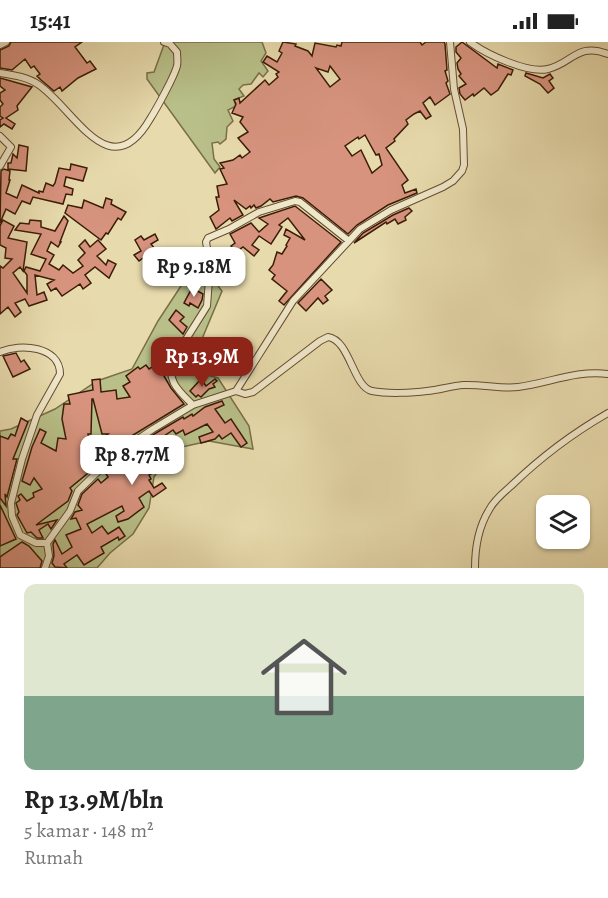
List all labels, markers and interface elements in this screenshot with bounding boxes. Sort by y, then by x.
text: 15:41 [30,6,71,36]
pin: Rp 9.18M [132,247,256,298]
text: Rp 9.18M [157,253,231,280]
pin: Rp 13.9M [140,337,264,388]
text: Rp 13.9M [165,343,239,370]
pin: Rp 8.77M [70,435,194,486]
text: Rp 8.77M [94,441,170,468]
map controls [536,495,590,549]
button: layers [536,495,590,549]
icon: home [250,623,358,731]
text: Rp 13.9M/bln [24,782,164,817]
text: 5 kamar · 148 m² [24,817,154,844]
text: Rumah [24,844,83,871]

